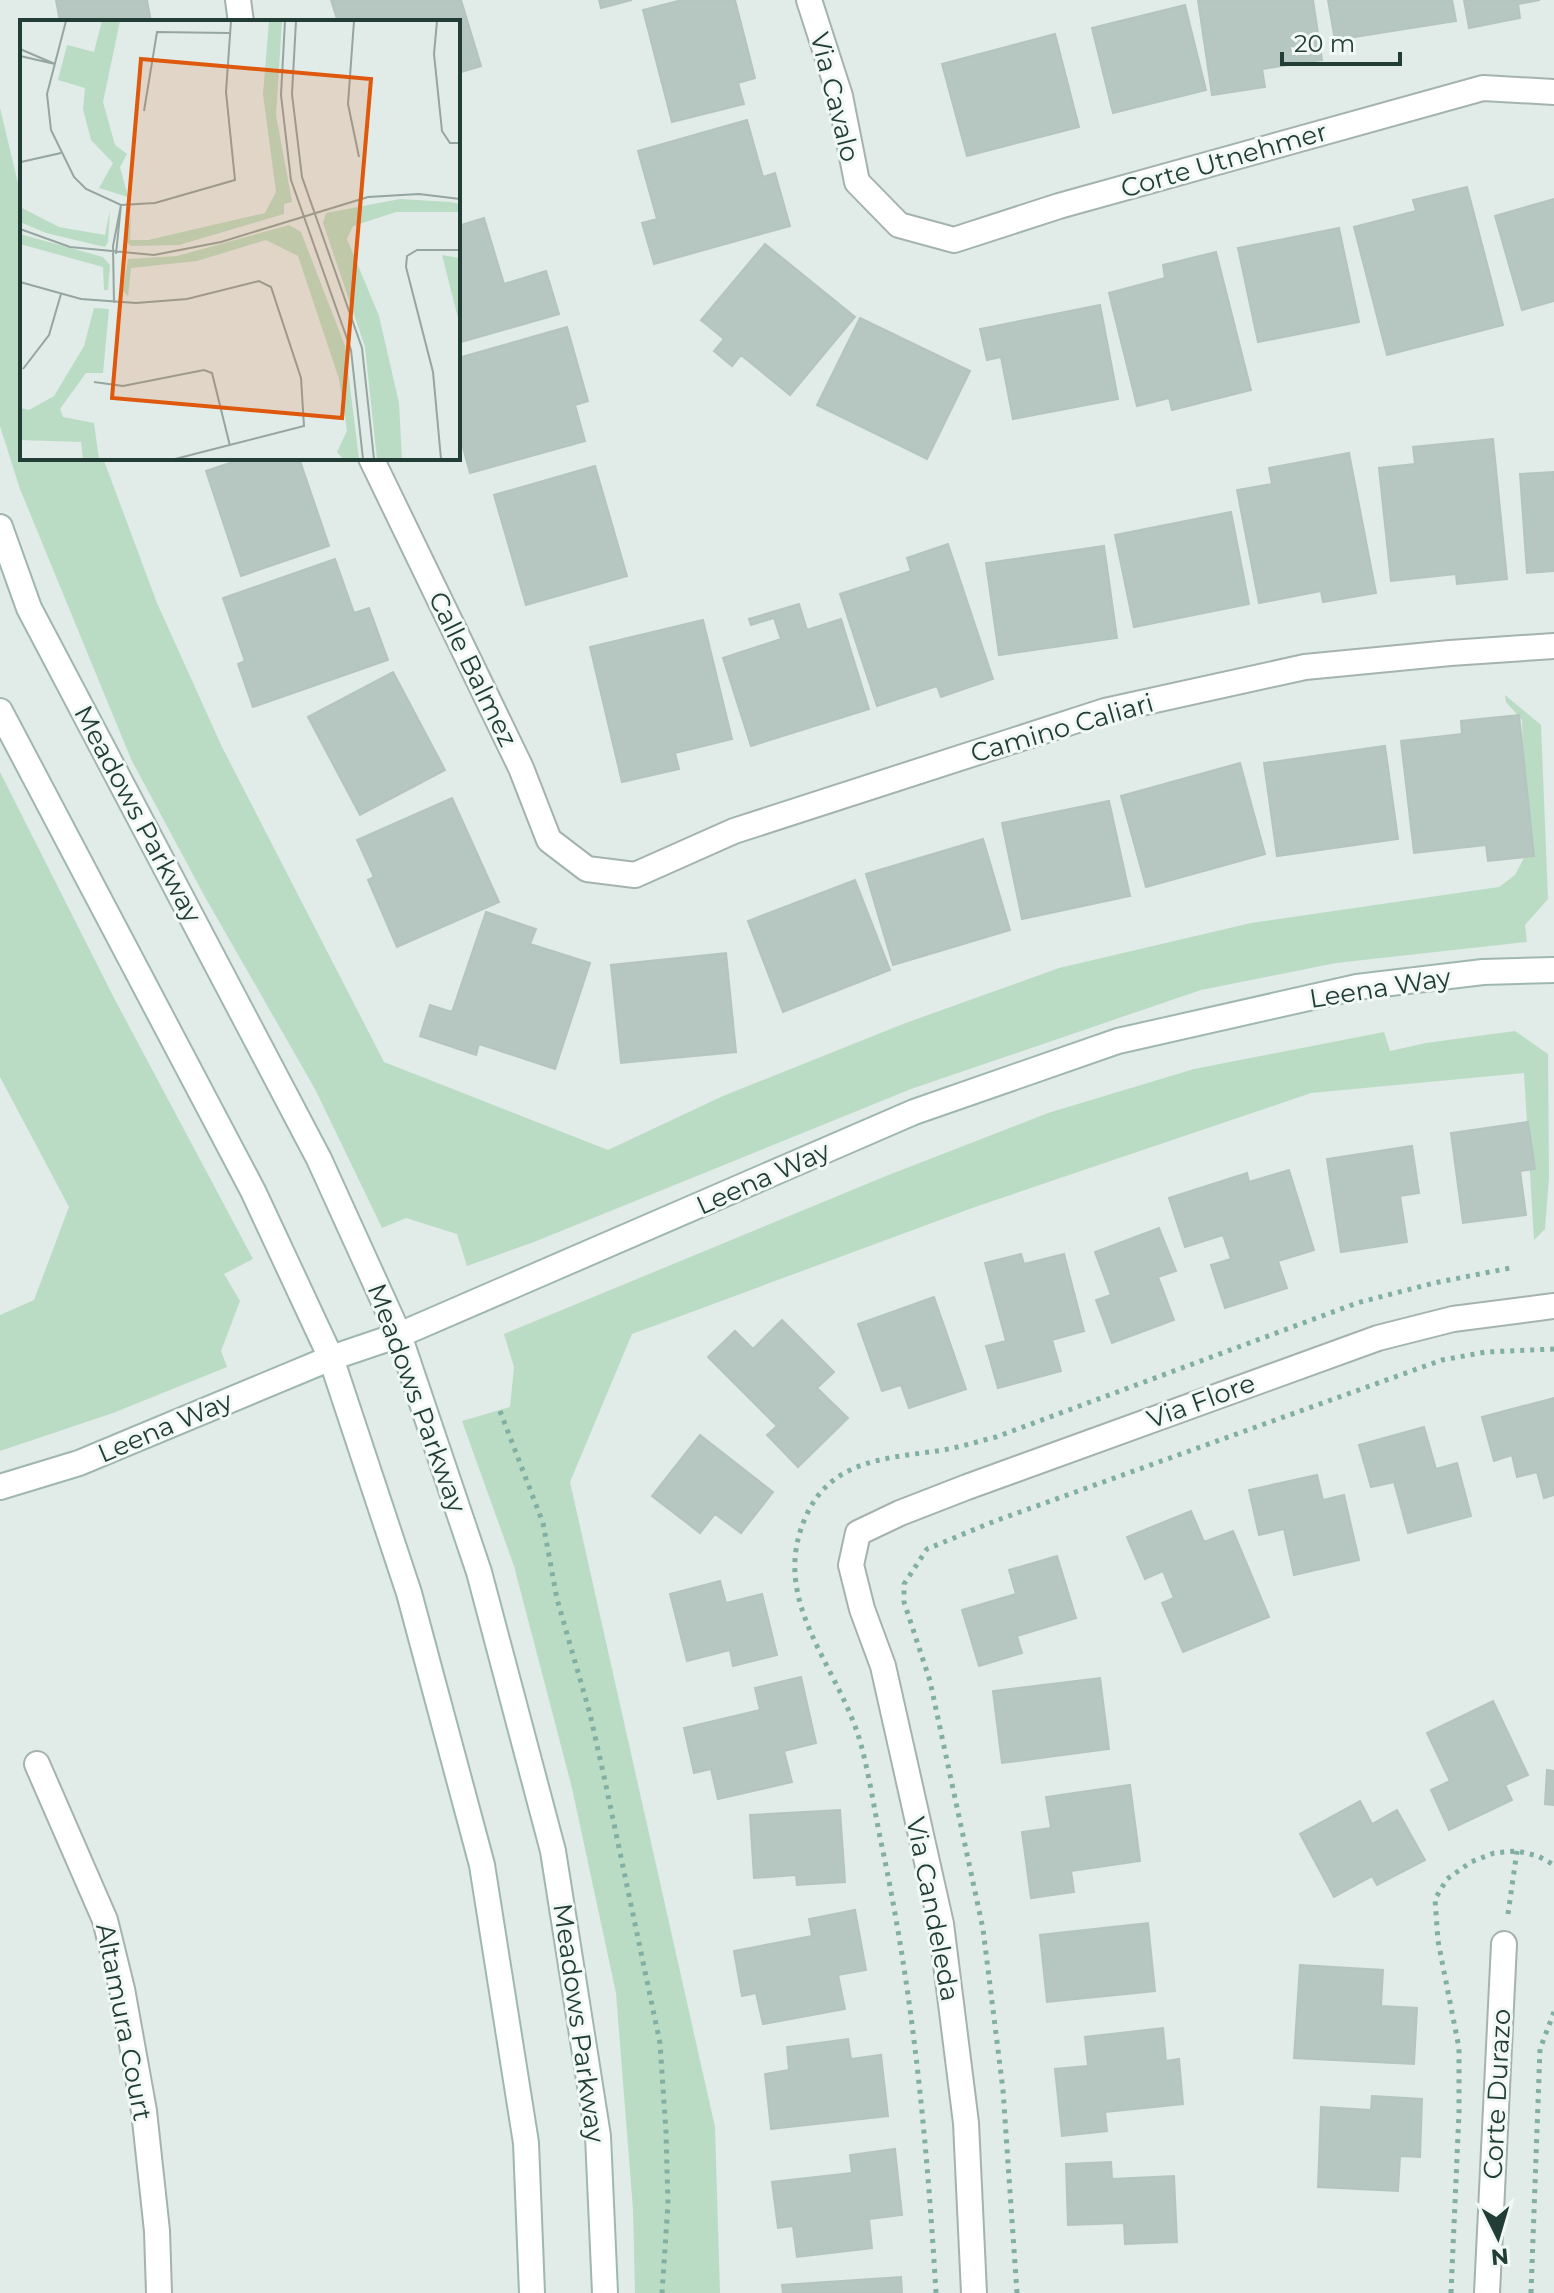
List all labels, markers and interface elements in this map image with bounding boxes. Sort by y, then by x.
scale bar [1282,16,1400,66]
inset map [20,20,460,460]
street label: Via Cavalo [803,29,867,165]
text: 20 m [1294,29,1355,58]
street label: Corte Utnehmer [1117,115,1331,205]
street label: Calle Balmez [422,586,524,752]
street label: Camino Caliari [967,687,1157,769]
street label: Meadows Parkway [67,700,209,929]
street label: Leena Way [1307,961,1454,1015]
street label: Leena Way [691,1134,835,1222]
street label: Meadows Parkway [361,1279,474,1518]
street label: Via Flore [1143,1367,1259,1435]
street label: Leena Way [93,1384,238,1470]
street label: Via Candeleda [899,1814,967,2004]
street label: Meadows Parkway [546,1901,612,2146]
street label: Altamura Court [89,1921,159,2123]
street label: Corte Durazo [1477,2008,1517,2180]
north arrow [1458,2197,1538,2277]
text: N [1490,2242,1510,2271]

